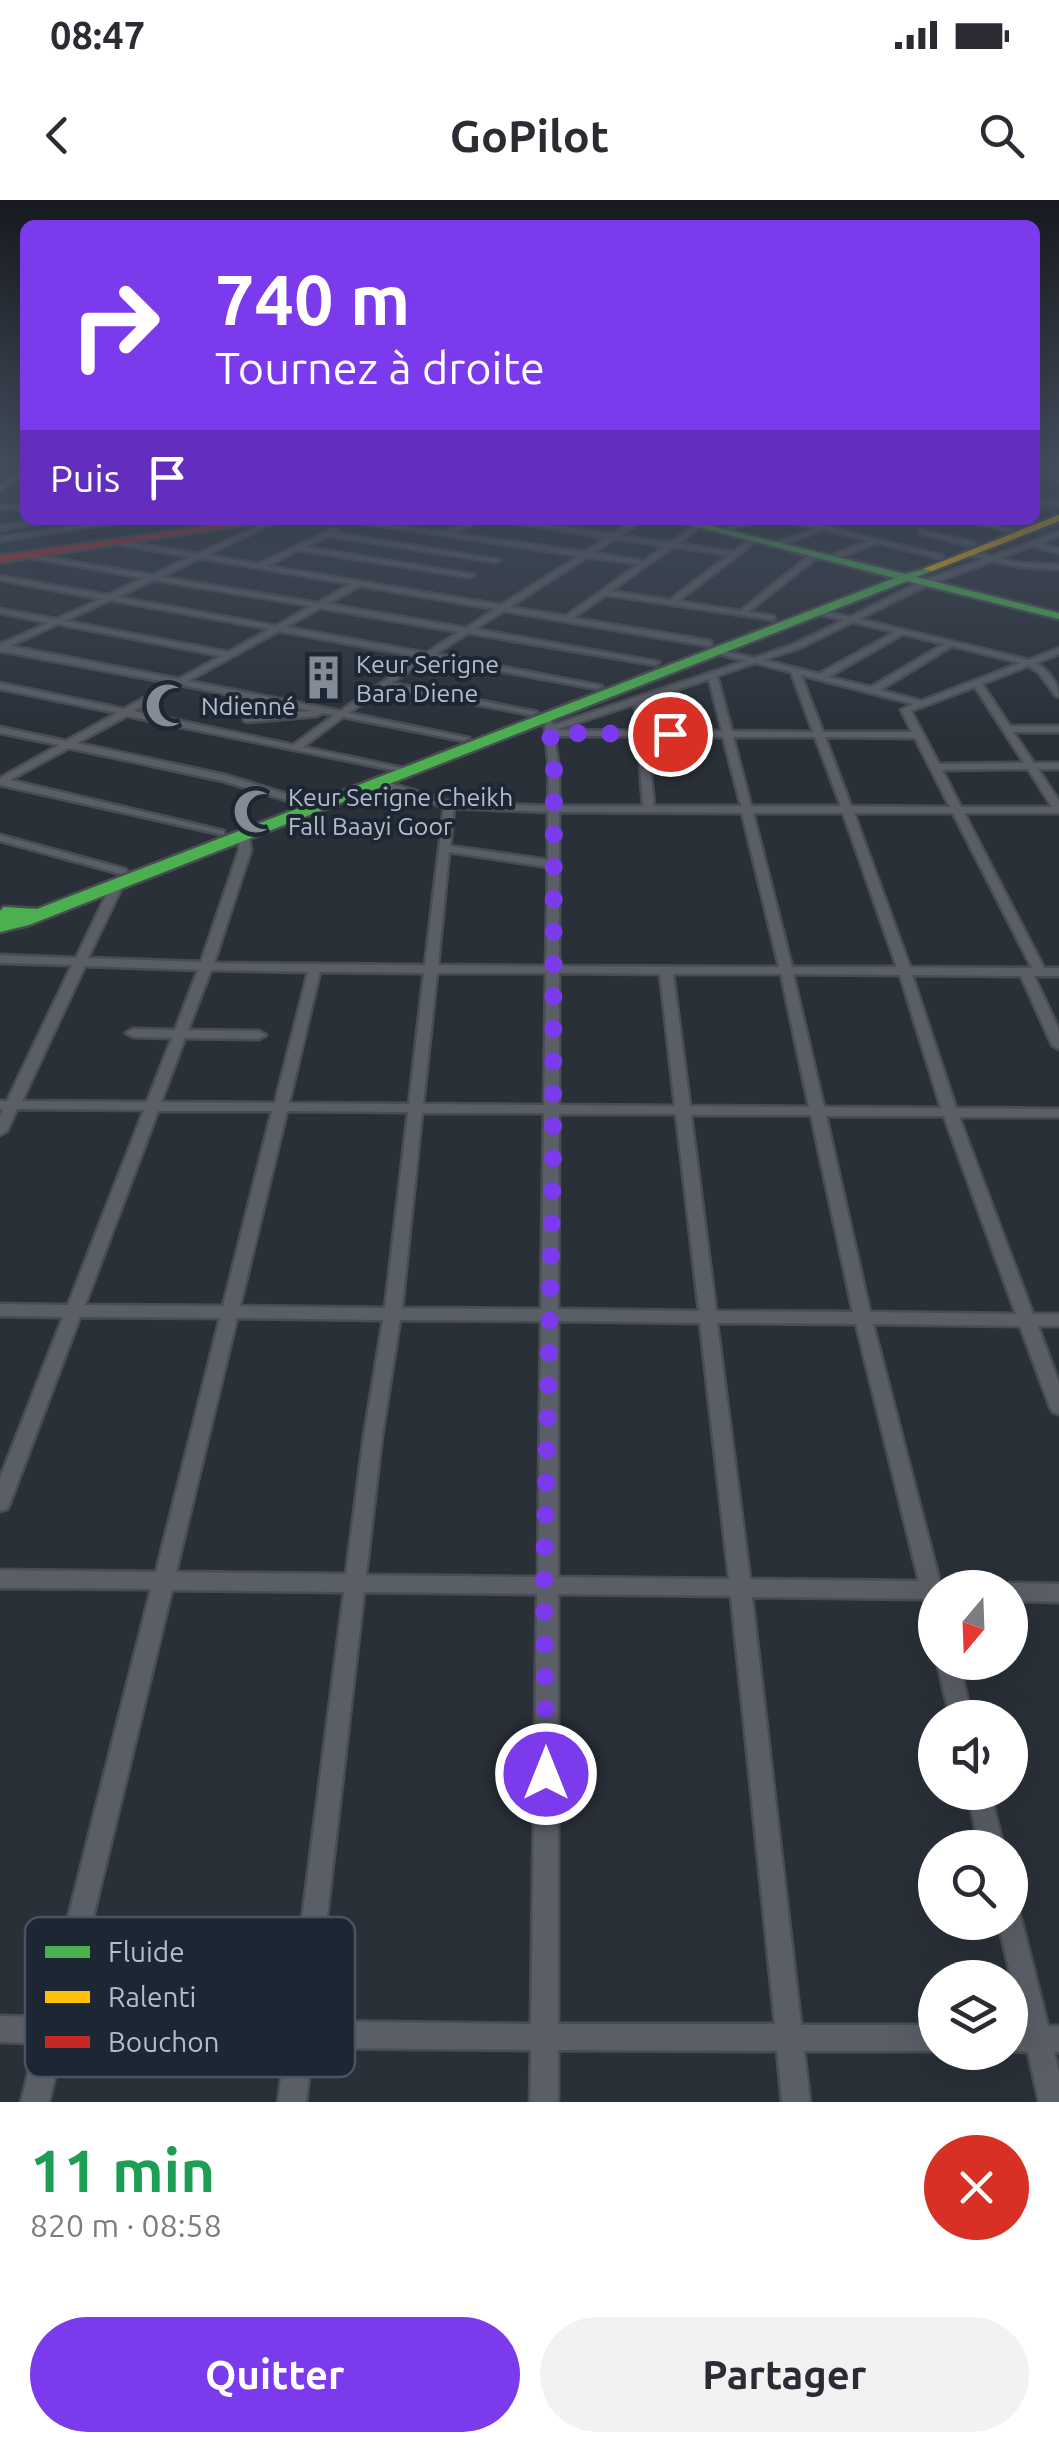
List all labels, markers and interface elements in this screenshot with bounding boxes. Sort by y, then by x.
text: 08:47 [50,14,145,56]
icon: back [30,108,85,163]
icon: search [974,108,1029,163]
text: GoPilot [450,110,609,161]
icon: right [50,260,180,390]
text: 740 m [215,260,410,338]
text: Tournez à droite [215,342,545,393]
icon: arrive [140,450,195,505]
text: Puis [50,457,120,499]
place label: Keur Serigne Bara Diene [356,650,499,707]
building icon: Keur Serigne Bara Diene [299,654,347,702]
mosque icon: Ndienné [144,682,192,730]
place label: Ndienné [201,692,296,720]
pin [628,692,713,777]
icon: arrive [643,707,698,762]
place label: Keur Serigne Cheikh Fall Baayi Goor [288,783,513,840]
mosque icon: Keur Serigne Cheikh Fall Baayi Goor [231,787,279,835]
north arrow [918,1570,1028,1680]
map controls [918,1570,1028,2070]
button: sound [918,1700,1028,1810]
position arrow [494,1722,598,1826]
button: search [918,1830,1028,1940]
legend [25,1917,355,2077]
text: Fluide [108,1936,185,1967]
button: layers [918,1960,1028,2070]
text: Ralenti [108,1981,196,2012]
text: Bouchon [108,2026,220,2057]
button: close [924,2135,1029,2240]
text: 11 min [30,2136,215,2203]
text: 820 m · 08:58 [30,2207,222,2243]
button: Quitter [30,2317,520,2432]
button: Partager [540,2317,1029,2432]

